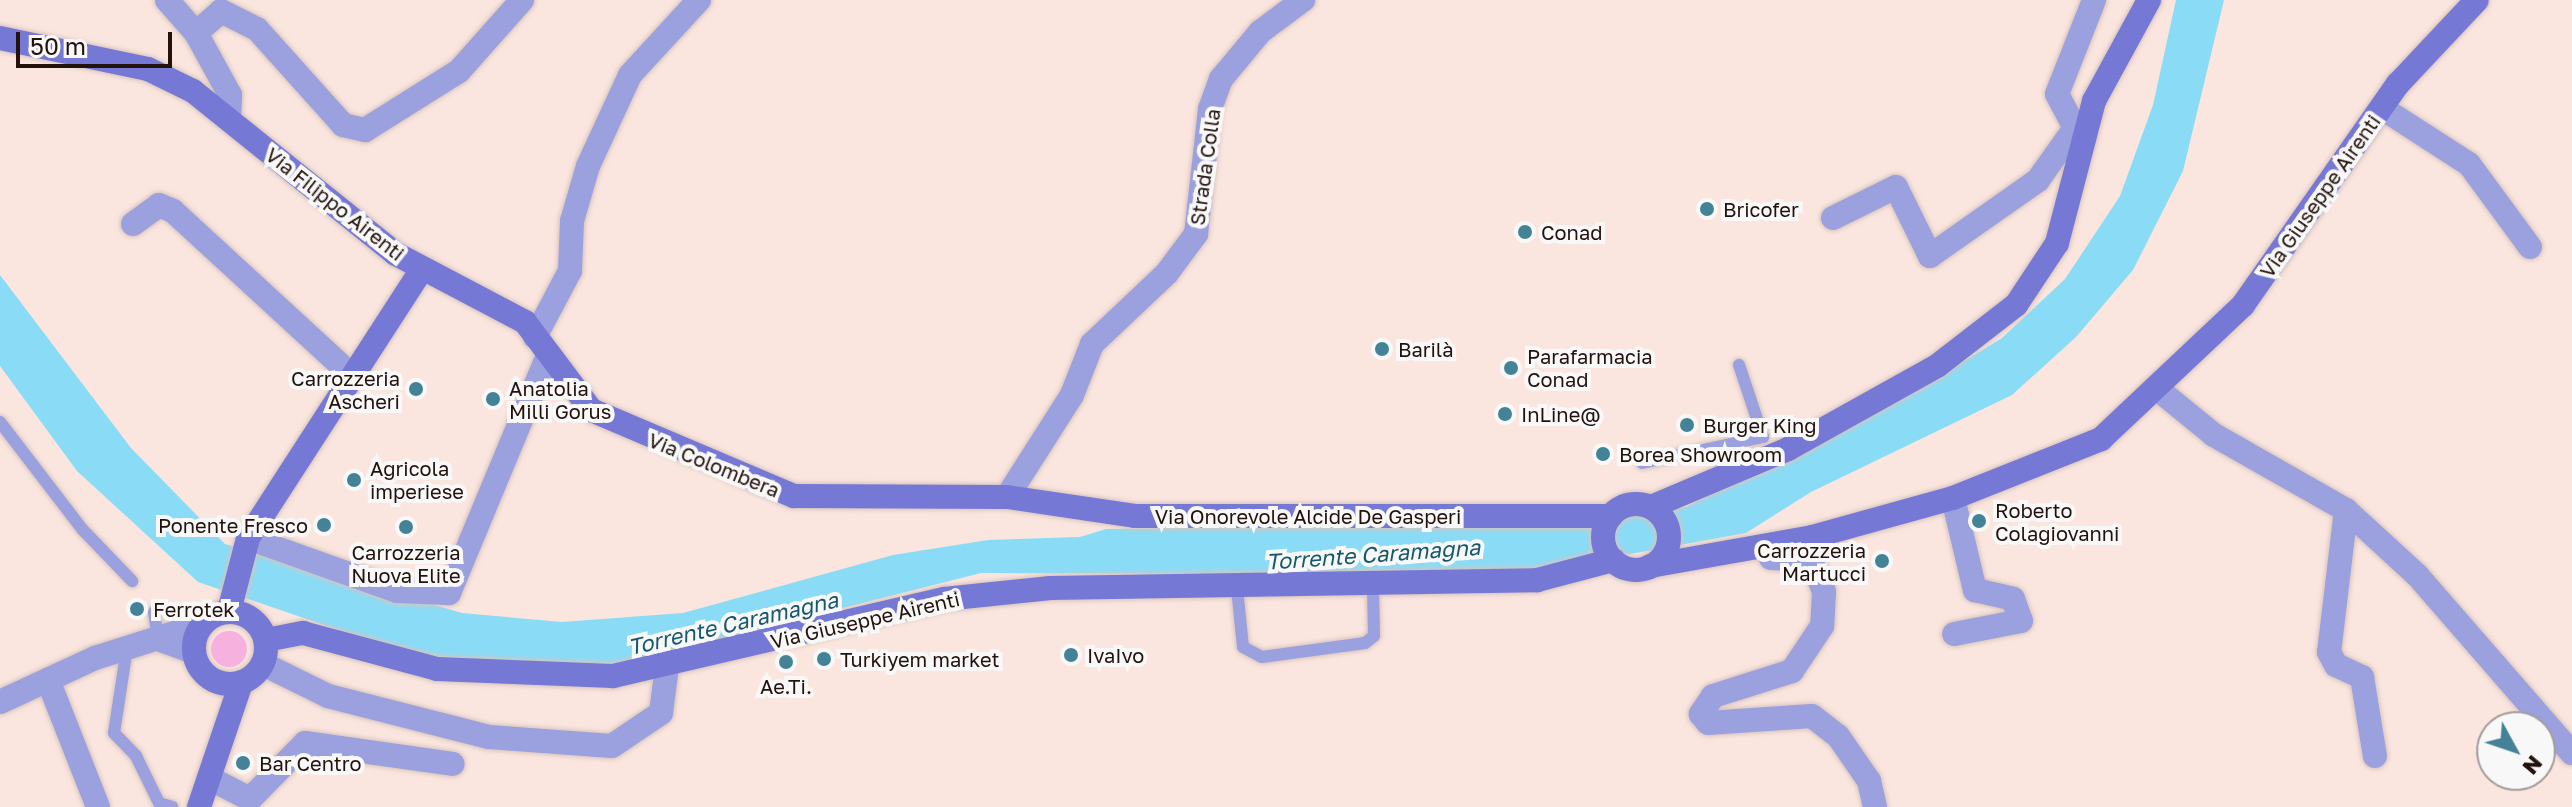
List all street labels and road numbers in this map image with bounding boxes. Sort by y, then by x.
street label: Strada Colla [1185,107,1225,227]
street label: Via Giuseppe Airenti [2255,110,2385,282]
street label: Via Filippo Airenti [261,142,409,266]
street label: Via Colombera [645,428,783,502]
street label: Via Onorevole Alcide De Gasperi [1155,504,1461,528]
street label: Via Giuseppe Airenti [768,587,962,653]

